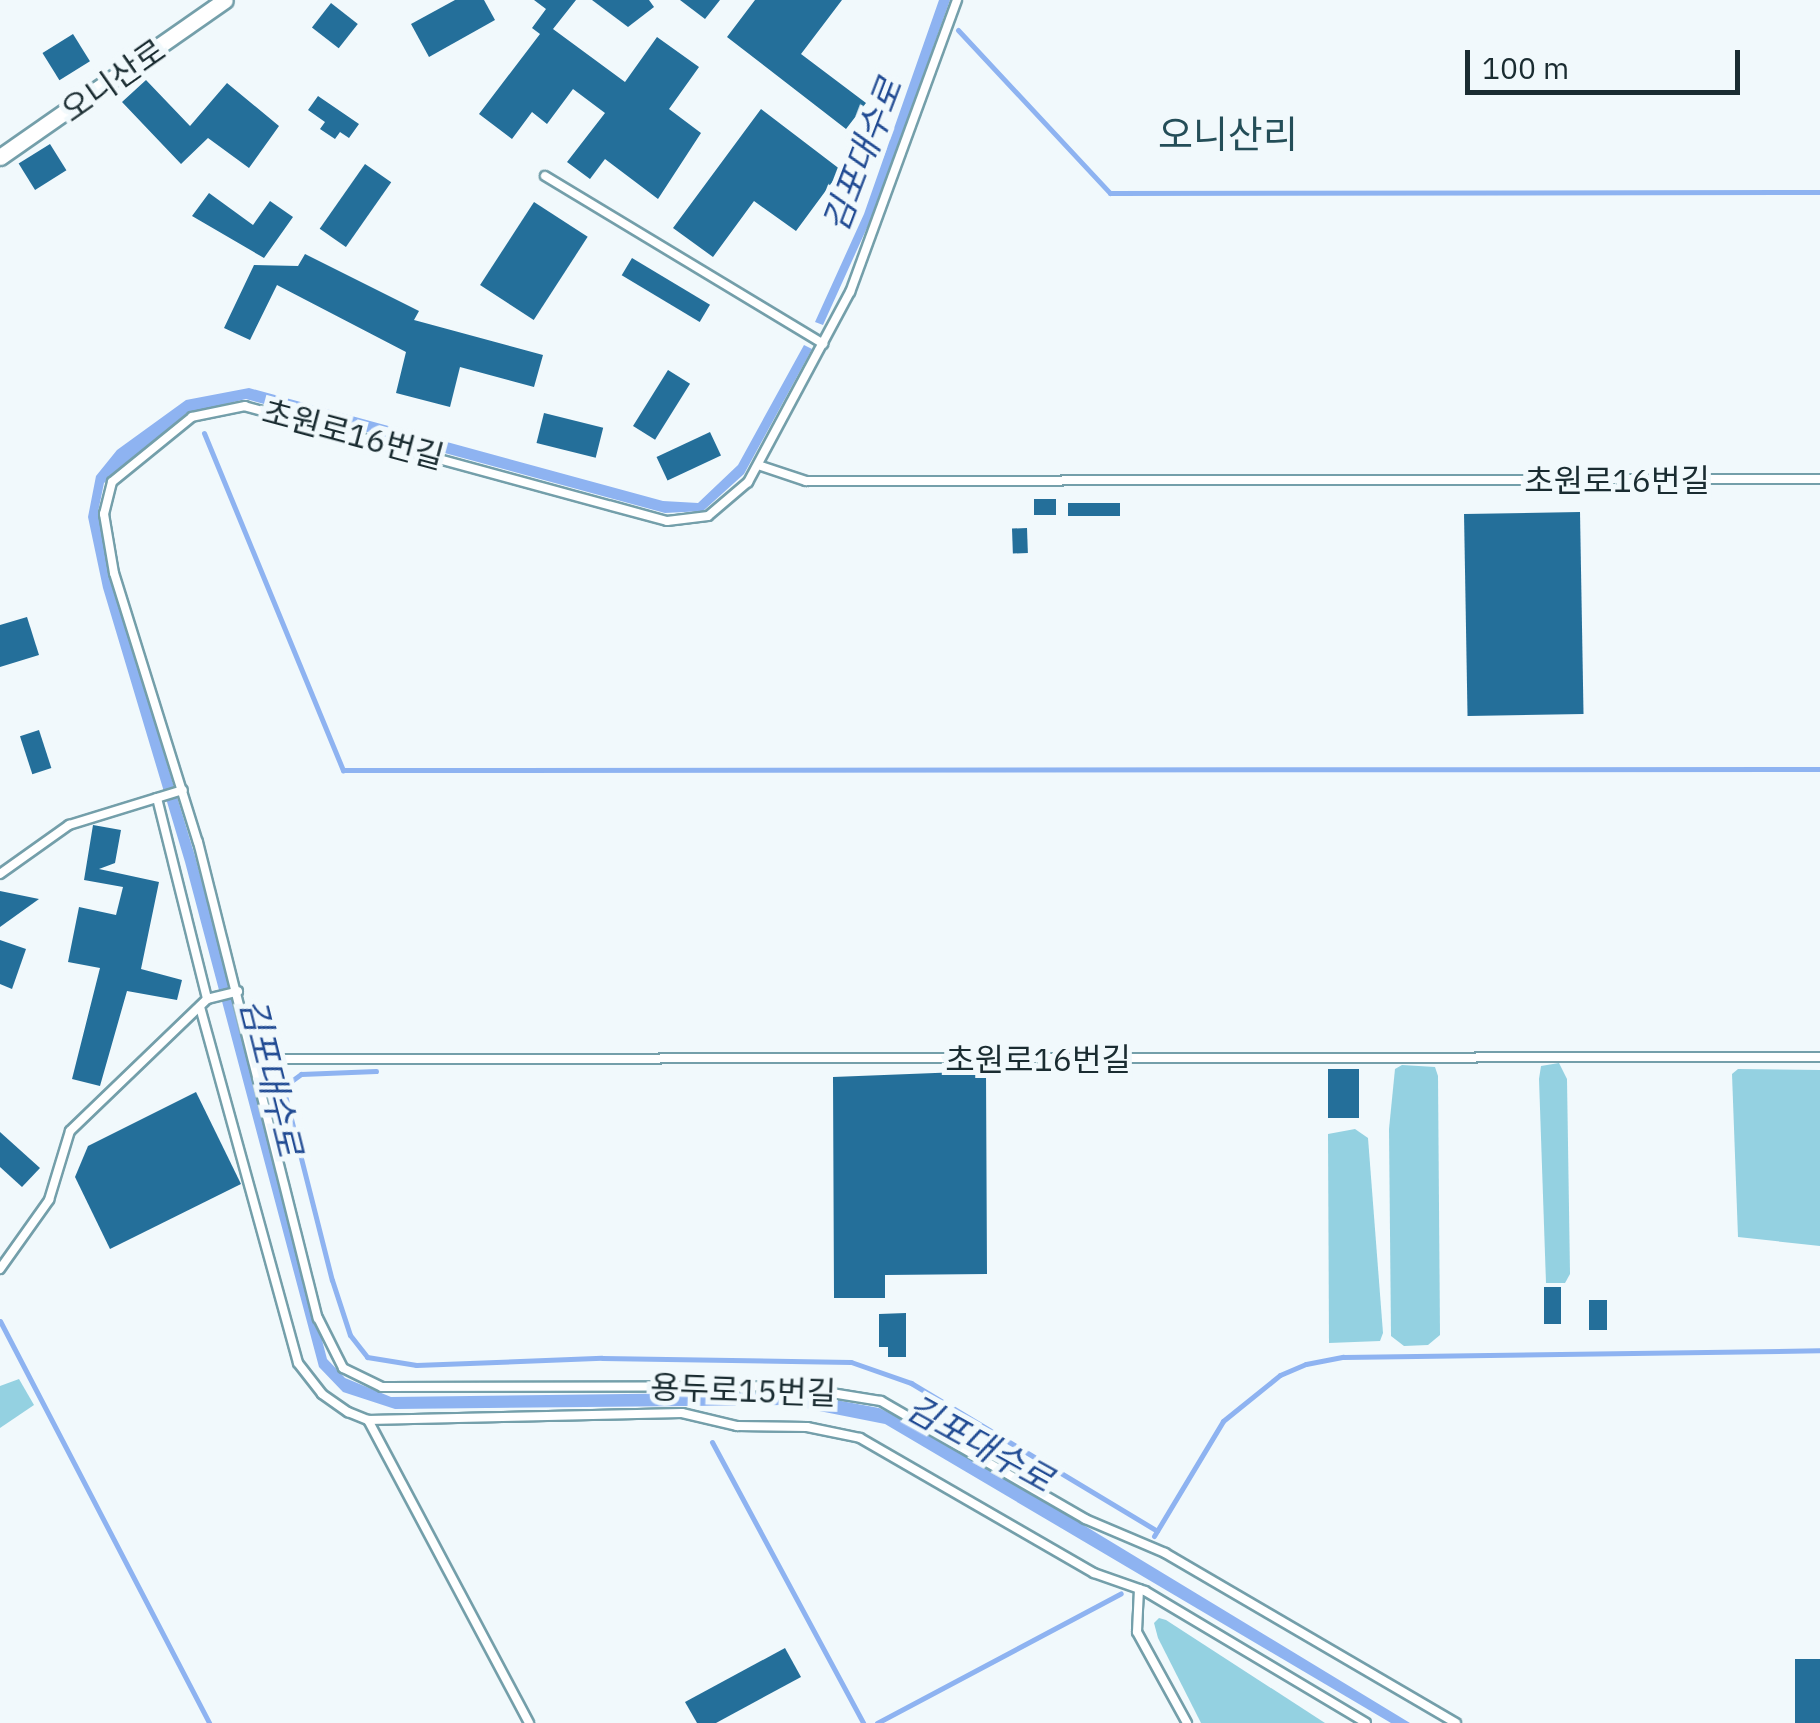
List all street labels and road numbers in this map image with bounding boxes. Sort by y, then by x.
street label: 오니산로 [54,31,172,129]
street label: 초원로16번길 [258,391,448,477]
street label: 초원로16번길 [1524,461,1710,499]
street label: 초원로16번길 [945,1040,1131,1078]
street label: 용두로15번길 [650,1368,836,1412]

